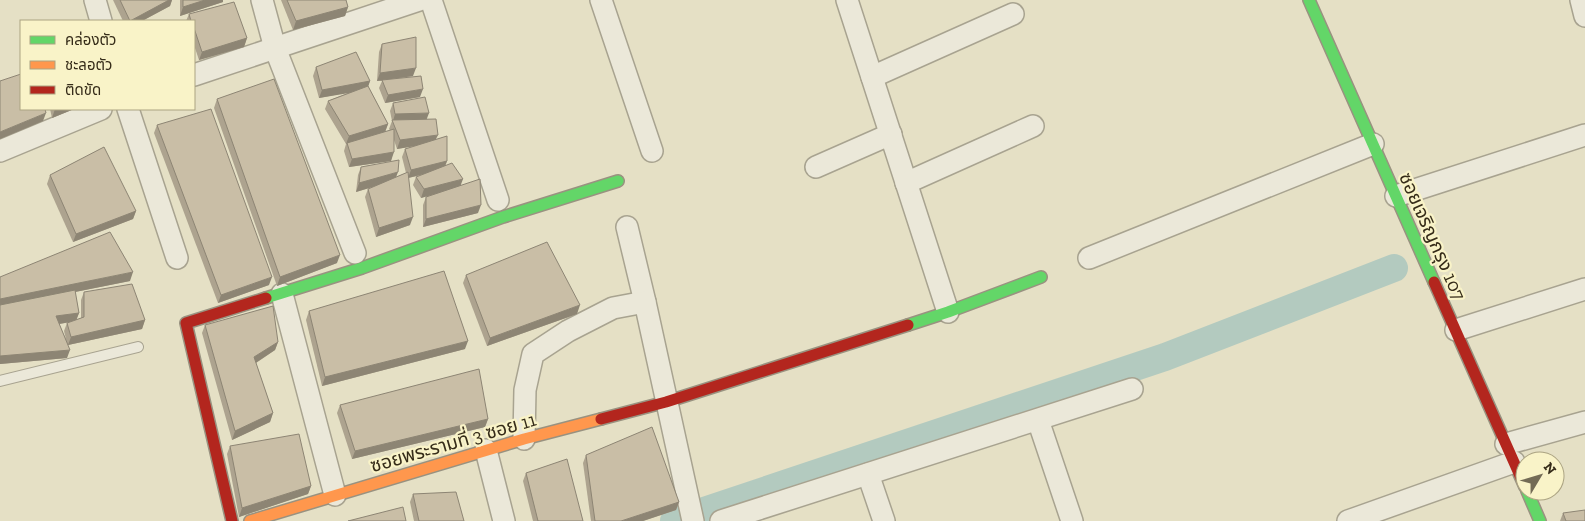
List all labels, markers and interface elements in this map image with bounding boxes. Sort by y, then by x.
legend [20,20,195,110]
text: คล่องตัว [65,31,116,49]
text: ชะลอตัว [65,56,112,74]
text: ติดขัด [65,81,101,99]
street label: ซอยเจริญกรุง 107 [1394,169,1471,303]
street label: ซอยพระรามที่ 3 ซอย 11 [367,406,539,477]
north arrow [1515,451,1565,501]
text: N [1540,459,1560,478]

